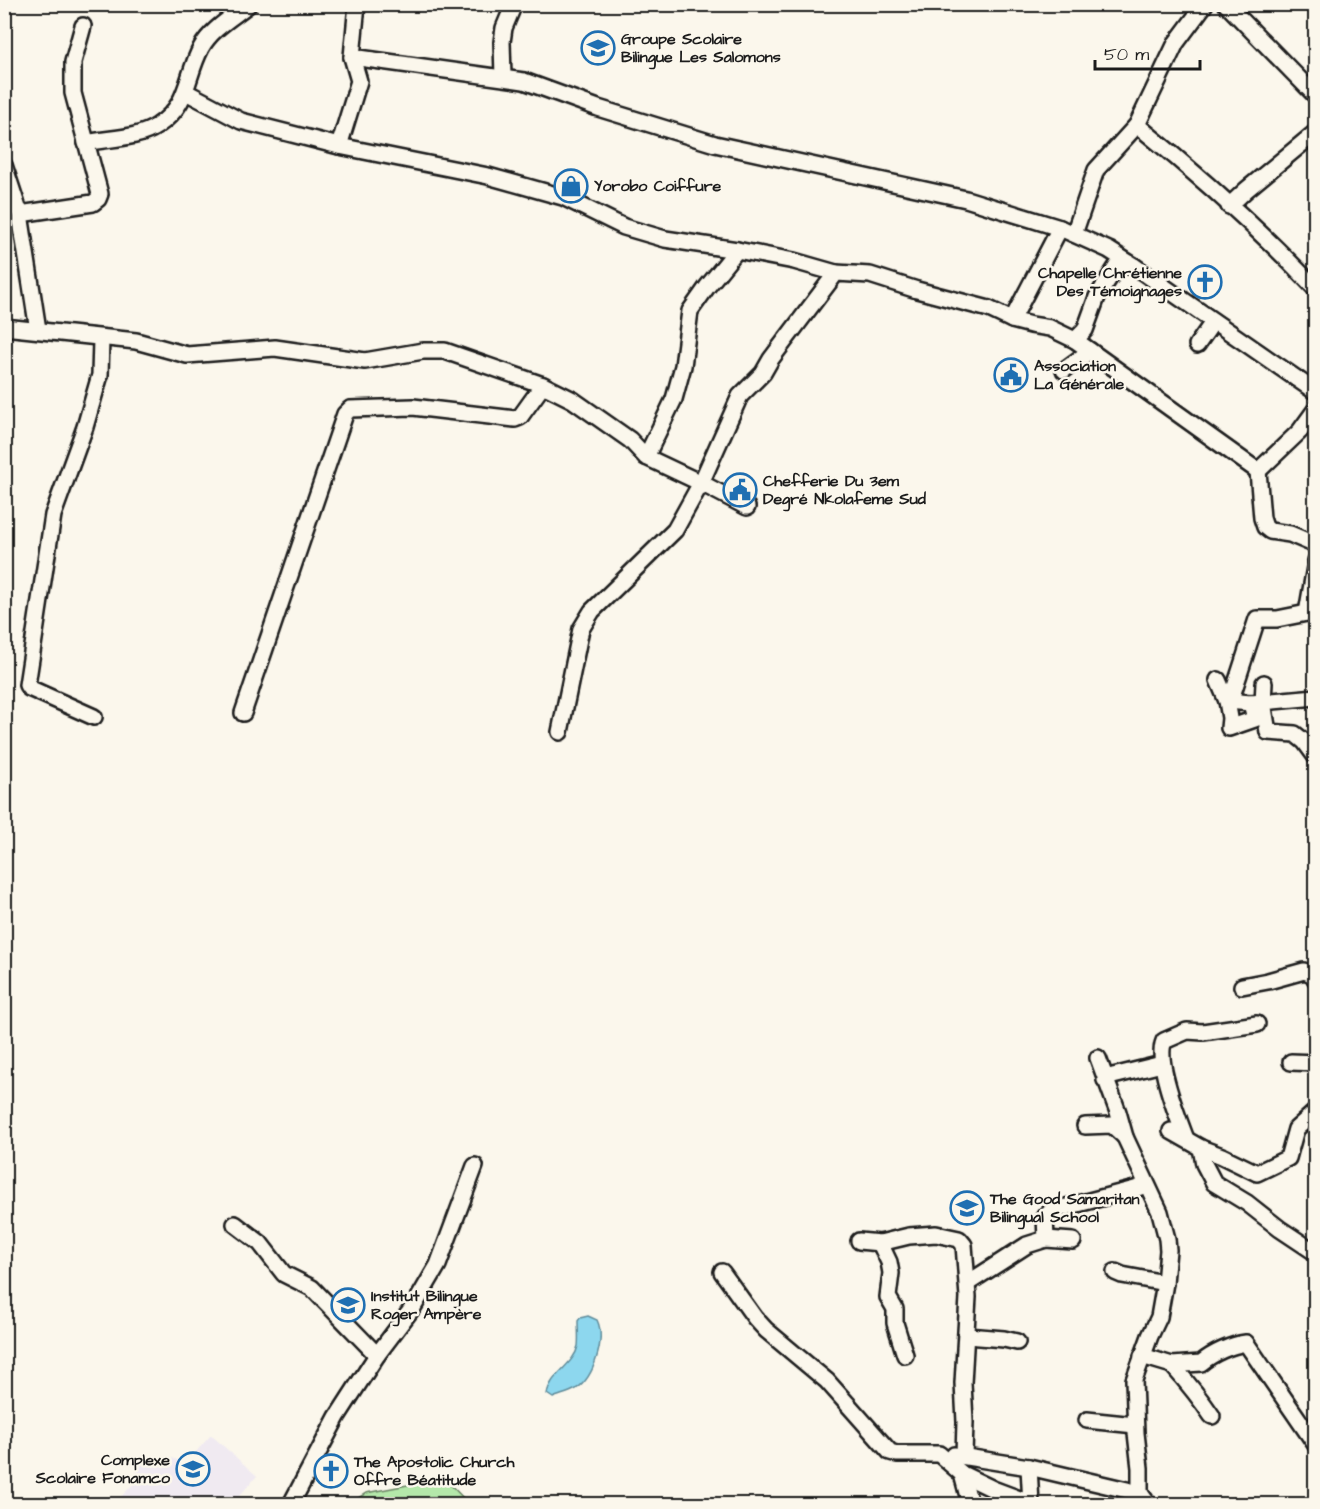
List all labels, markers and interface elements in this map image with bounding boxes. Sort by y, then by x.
place label: Groupe Scolaire Bilingue Les Salomons [621,28,781,70]
school or university icon: Groupe Scolaire Bilingue Les Salomons [580,30,616,66]
scale bar [1095,33,1200,71]
text: 50 m [1104,42,1149,67]
shop icon: Yorobo Coiffure [553,168,589,204]
place label: Yorobo Coiffure [594,175,721,197]
place label: Chapelle Chrétienne Des Témoignages [1038,262,1182,304]
church icon: Chapelle Chrétienne Des Témoignages [1187,264,1223,300]
place label: Association La Générale [1034,355,1125,395]
public building icon: Association La Générale [993,357,1029,393]
place label: Chefferie Du 3em Degré Nkolafeme Sud [763,470,927,512]
public building icon: Chefferie Du 3em Degré Nkolafeme Sud [722,472,758,508]
place label: The Good Samaritan Bilingual School [989,1188,1140,1230]
school or university icon: The Good Samaritan Bilingual School [949,1190,985,1226]
place label: Institut Bilingue Roger Ampère [371,1285,482,1327]
school or university icon: Institut Bilingue Roger Ampère [330,1287,366,1323]
place label: Complexe Scolaire Fonamco [35,1449,171,1489]
school or university icon: Complexe Scolaire Fonamco [175,1451,211,1487]
place label: The Apostolic Church Offre Béatitude [353,1451,515,1491]
church icon: The Apostolic Church Offre Béatitude [313,1453,349,1489]

